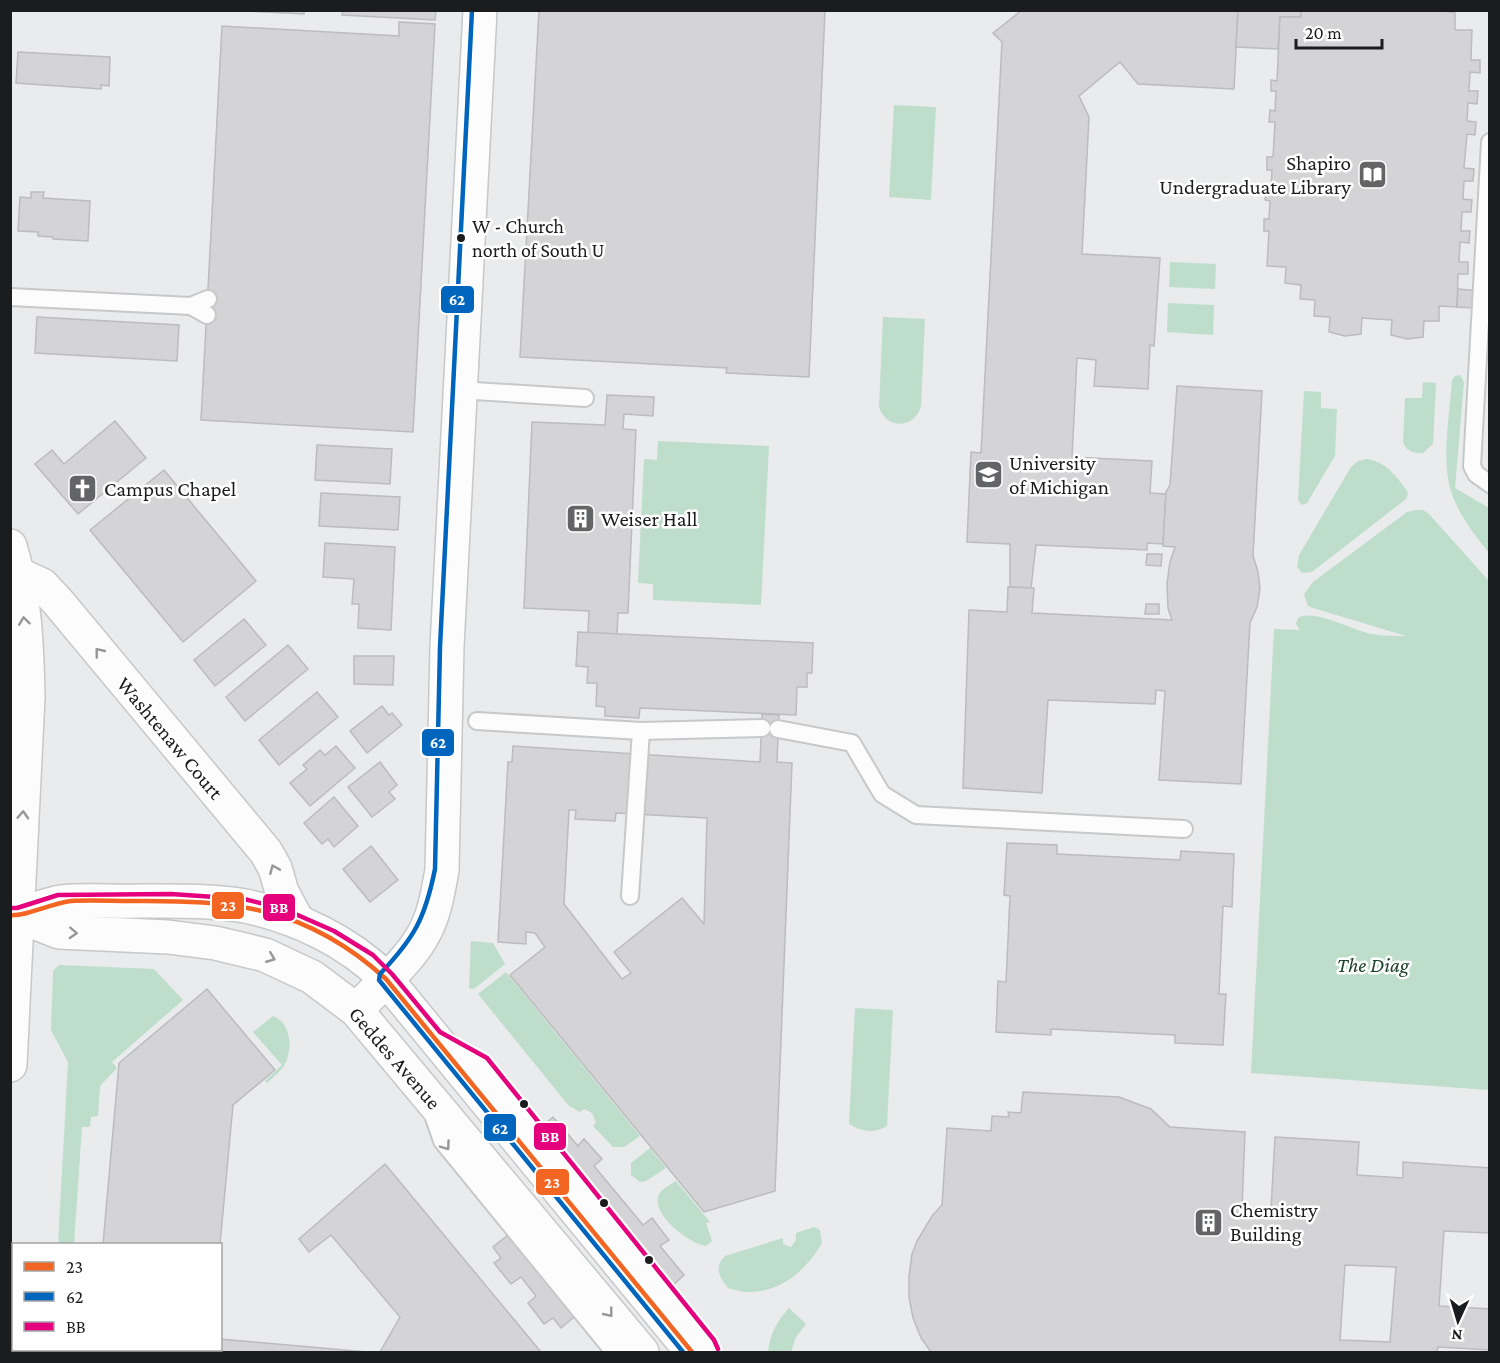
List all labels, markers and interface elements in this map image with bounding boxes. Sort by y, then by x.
scale bar [1296,12,1382,50]
text: 20 m [1305,23,1342,43]
place label: Shapiro Undergraduate Library [1159,151,1351,199]
library icon: Shapiro Undergraduate Library [1356,159,1388,191]
place label: W - Church north of South U [472,215,604,261]
marker: W - Church north of South U [455,232,467,244]
line badge: 62 [440,285,475,314]
text: 62 [449,291,465,308]
place label: University of Michigan [1009,451,1109,499]
school or university icon: University of Michigan [972,459,1004,491]
church icon: Campus Chapel [67,473,99,505]
place label: Campus Chapel [104,477,236,501]
building icon: Weiser Hall [564,503,596,535]
place label: Weiser Hall [601,507,698,531]
one-way arrow [19,616,31,625]
one-way arrow [96,648,107,659]
street label: Washtenaw Court [112,672,229,805]
line badge: 62 [421,728,455,757]
text: 62 [430,734,446,751]
one-way arrow [16,811,29,820]
one-way arrow [269,864,281,875]
line badge: 23 [211,891,245,920]
line badge: BB [262,893,296,922]
text: 23 [220,897,236,914]
text: BB [270,899,288,916]
one-way arrow [68,926,77,939]
one-way arrow [265,951,276,963]
park label: The Diag [1337,953,1410,977]
street label: Geddes Avenue [344,1002,446,1114]
unlabelled marker [518,1098,530,1110]
line badge: 62 [483,1113,517,1142]
text: 62 [492,1120,508,1137]
line badge: BB [533,1122,567,1151]
text: BB [541,1128,559,1145]
one-way arrow [439,1139,450,1150]
line badge: 23 [535,1168,570,1196]
text: 23 [544,1174,560,1191]
unlabelled marker [598,1197,610,1209]
place label: Chemistry Building [1230,1198,1318,1246]
building icon: Chemistry Building [1193,1206,1225,1238]
legend [12,1243,222,1351]
unlabelled marker [643,1254,655,1266]
text: 23 [66,1257,83,1277]
text: 62 [66,1287,83,1307]
north arrow [1428,1291,1488,1351]
one-way arrow [602,1306,613,1317]
text: BB [66,1317,86,1337]
text: N [1451,1327,1463,1344]

